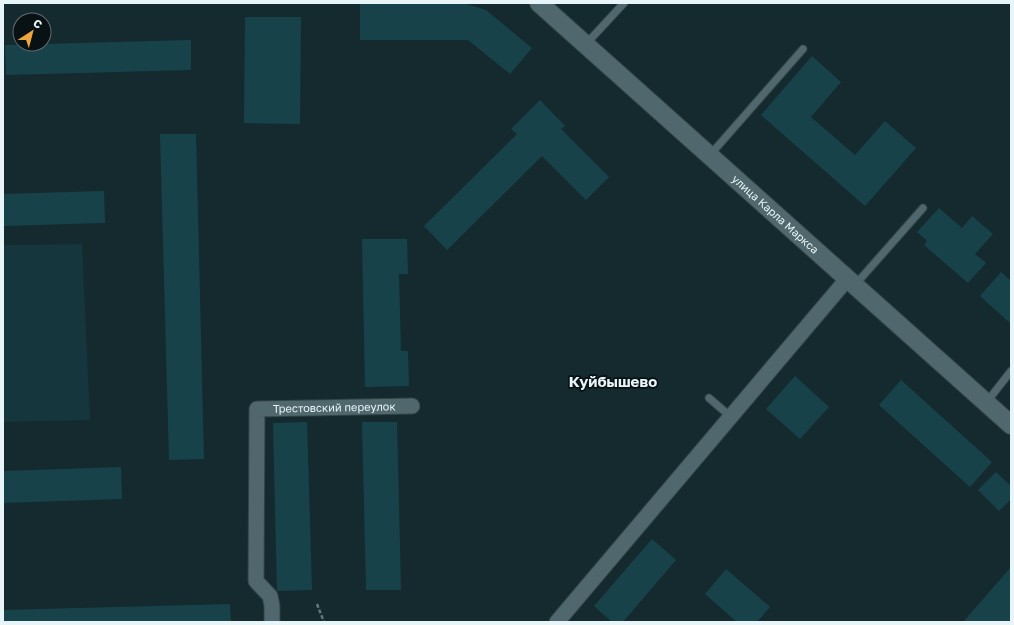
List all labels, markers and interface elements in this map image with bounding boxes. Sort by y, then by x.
north arrow [12,12,52,52]
text: С [31,16,45,31]
street label: улица Карла Маркса [730,172,822,256]
district label: Куйбышево [569,372,657,390]
street label: Трестовский переулок [273,399,396,415]

